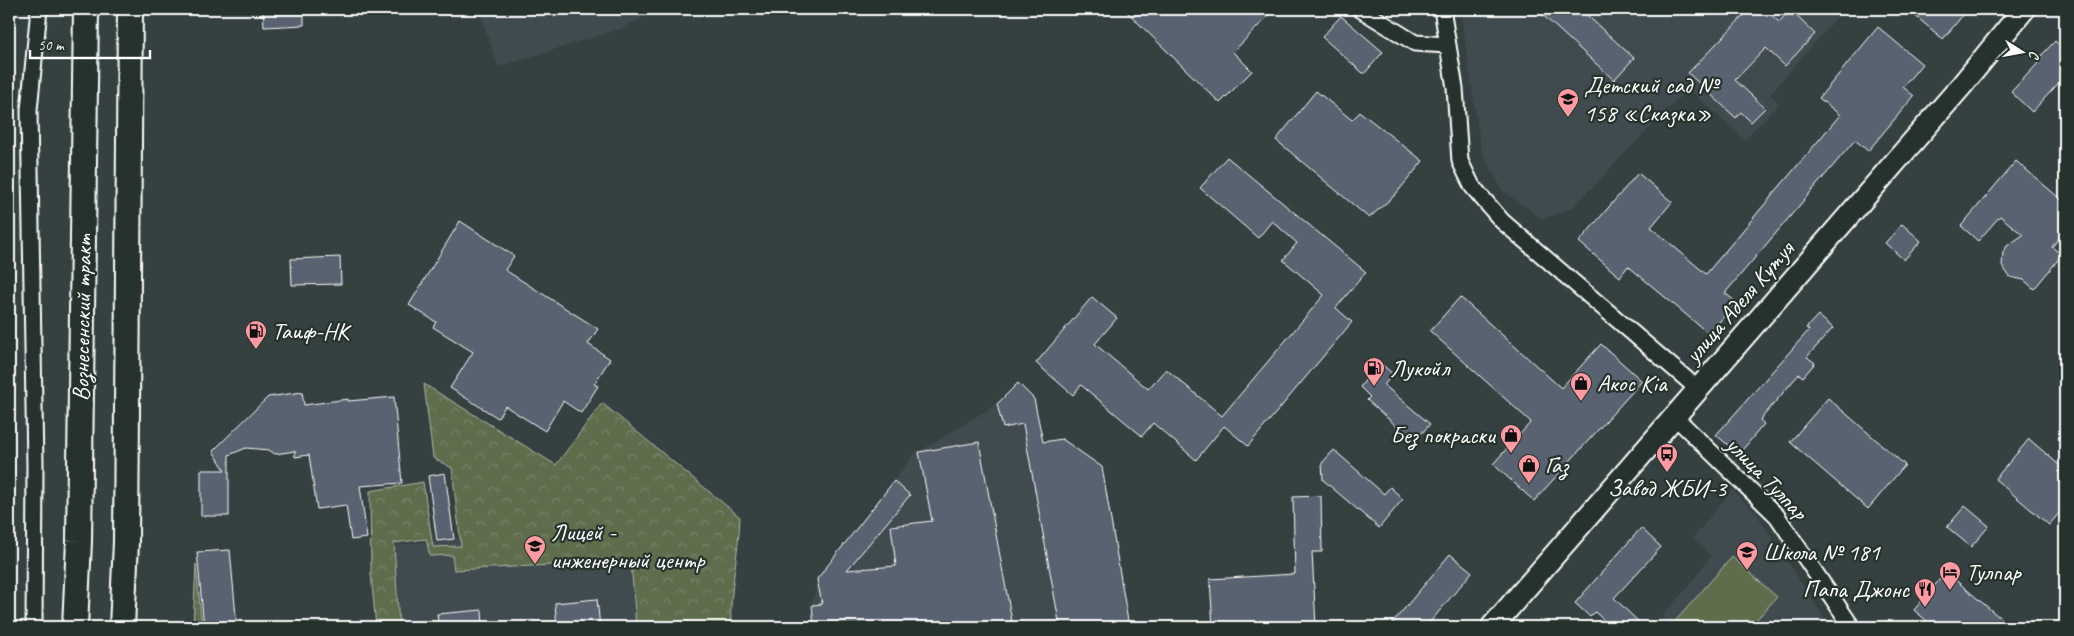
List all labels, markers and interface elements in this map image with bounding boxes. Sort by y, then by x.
scale bar [30,28,150,60]
north arrow [1996,28,2046,78]
text: 50 m [38,36,65,55]
text: С [2025,49,2043,61]
place label: Детский сад № 158 «Сказка» [1584,70,1720,128]
school or university icon: Детский сад № 158 «Сказка» [1556,87,1580,118]
street label: Вознесенский тракт [66,233,99,401]
street label: улица Аделя Кутуя [1677,234,1801,371]
place label: Таиф-НК [272,316,352,346]
fuel station icon: Таиф-НК [244,319,268,350]
place label: Лукойл [1390,353,1451,383]
fuel station icon: Лукойл [1362,356,1386,387]
place label: Акос Kia [1597,368,1668,398]
shop icon: Акос Kia [1569,371,1593,402]
place label: Без покраски [1390,420,1497,451]
shop icon: Без покраски [1499,423,1523,454]
street label: улица Тулпар [1718,428,1816,528]
bus stop icon: Завод ЖБИ-3 [1655,442,1679,473]
place label: Газ [1545,450,1570,481]
shop icon: Газ [1517,453,1541,484]
place label: Завод ЖБИ-3 [1608,473,1729,503]
place label: Лицей - инженерный центр [551,517,706,575]
school or university icon: Лицей - инженерный центр [523,534,547,565]
place label: Школа № 181 [1763,537,1881,567]
school or university icon: Школа № 181 [1735,540,1759,571]
place label: Тулпар [1966,557,2023,587]
hotel icon: Тулпар [1938,560,1962,591]
place label: Папа Джонс [1803,574,1910,604]
restaurant icon: Папа Джонс [1913,577,1937,608]

